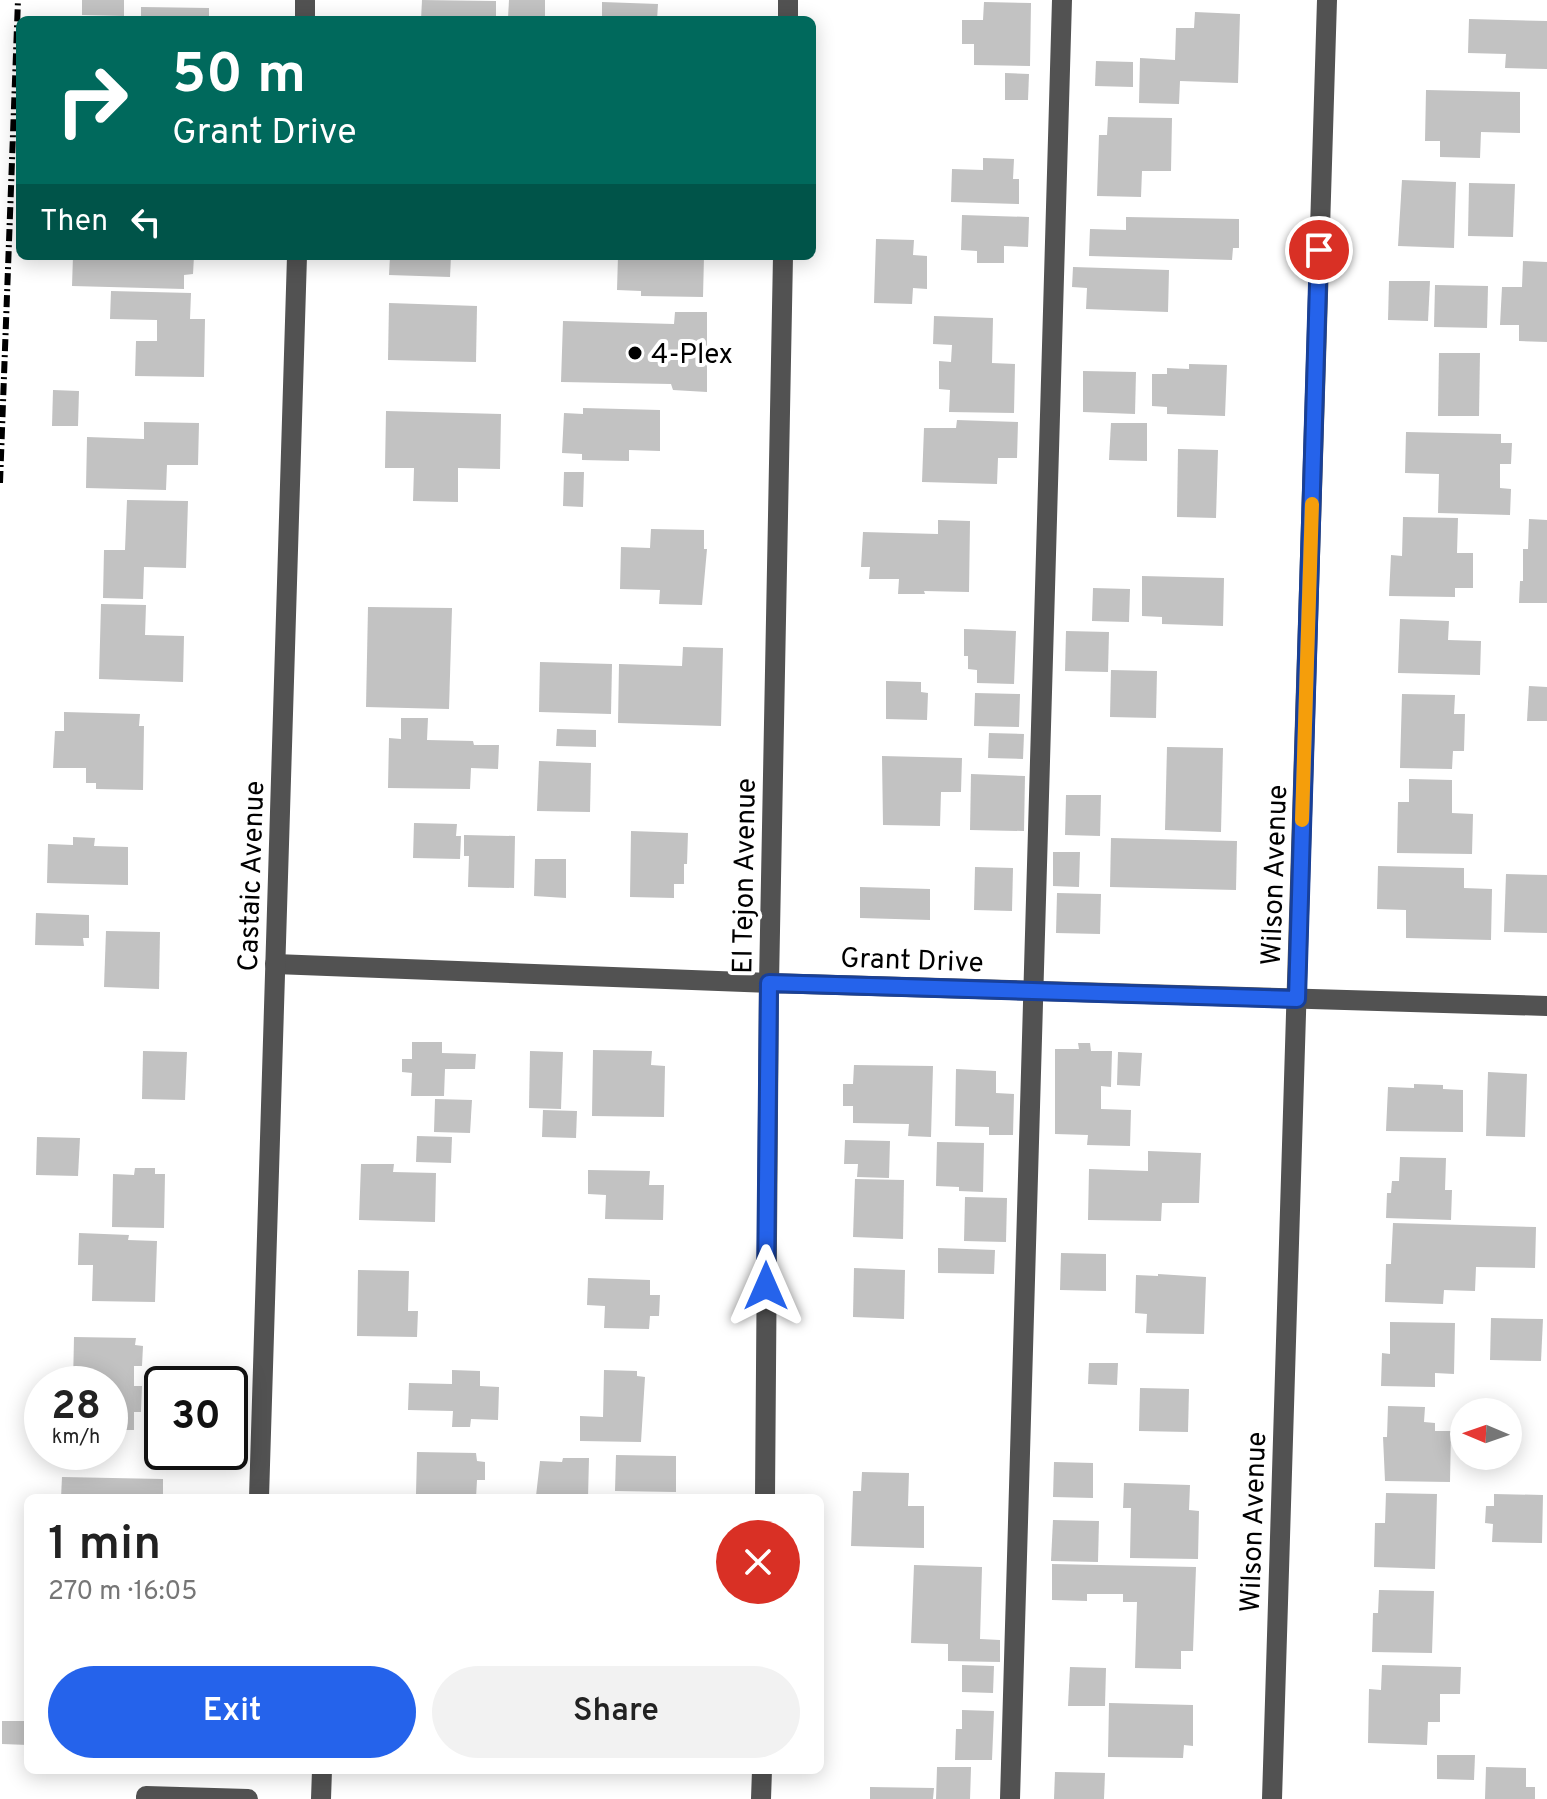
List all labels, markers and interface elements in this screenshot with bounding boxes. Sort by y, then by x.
text: 50 m [172,42,306,112]
icon: right [40,48,144,152]
text: Grant Drive [172,111,357,157]
icon: left [124,200,168,244]
text: Then [40,204,108,241]
pin [1285,216,1353,284]
icon: arrive [1297,228,1341,272]
place label: 4-Plex [651,338,733,374]
marker: 4-Plex [626,344,644,362]
street label: El Tejon Avenue [726,778,766,974]
street label: Castaic Avenue [232,780,274,972]
street label: Wilson Avenue [1255,784,1297,966]
street label: Grant Drive [840,942,984,982]
position arrow [724,1244,808,1328]
speed limit sign: 30 [144,1366,248,1470]
text: 28 [51,1383,101,1433]
north arrow [1450,1398,1522,1470]
map controls [1450,1398,1522,1470]
text: km/h [52,1425,100,1451]
street label: Wilson Avenue [1234,1431,1276,1613]
text: 1 min [48,1516,161,1576]
button: close [716,1520,800,1604]
text: 270 m · 16:05 [48,1576,197,1609]
button: Exit [48,1666,416,1758]
button: Share [432,1666,800,1758]

